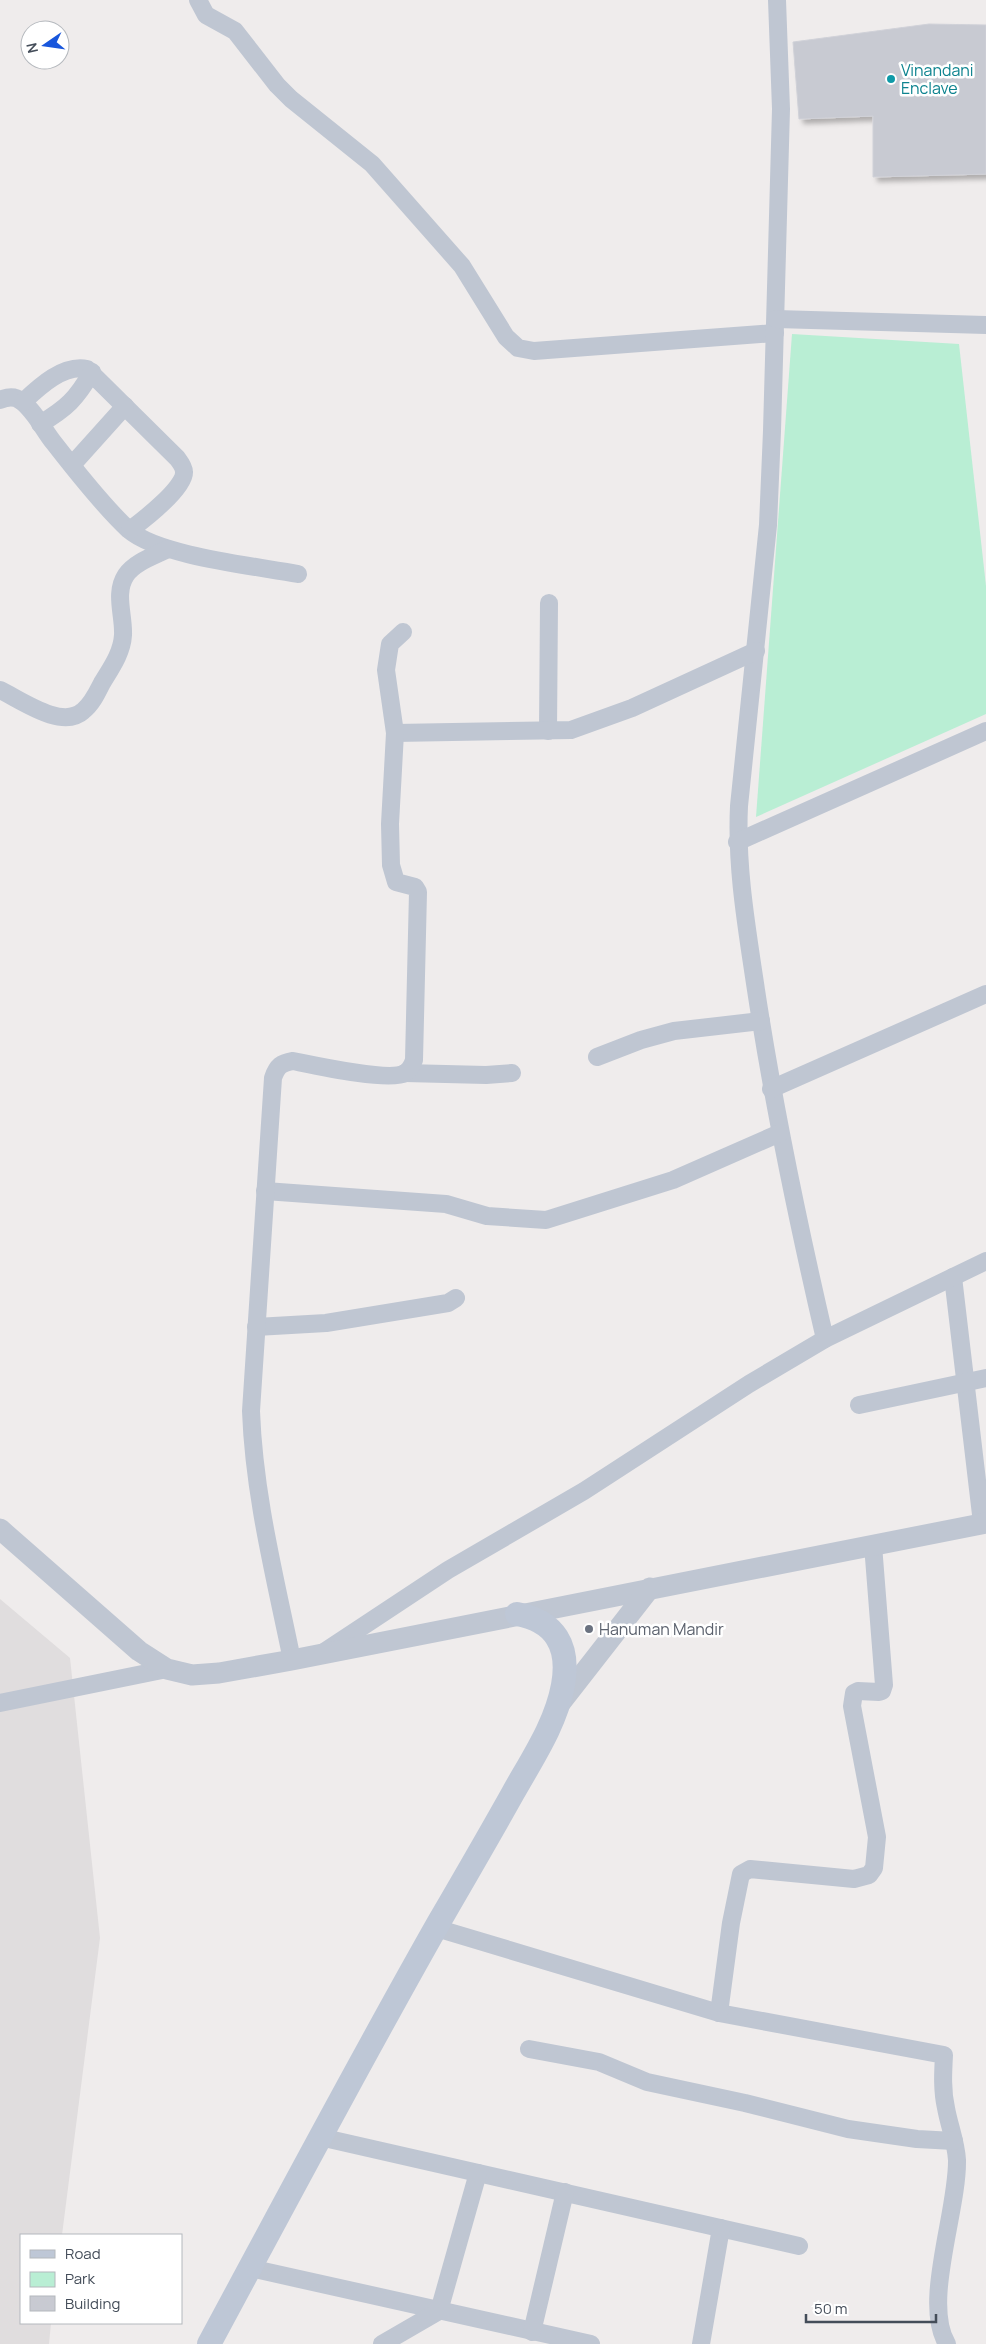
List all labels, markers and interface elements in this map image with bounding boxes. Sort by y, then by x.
north arrow [20,20,70,70]
text: N [21,41,42,55]
place label: Vinandani Enclave [901,59,974,99]
marker: Vinandani Enclave [885,73,897,85]
place label: Hanuman Mandir [599,1618,724,1640]
marker: Hanuman Mandir [583,1623,595,1635]
legend [20,2234,182,2324]
text: Road [65,2243,101,2264]
text: Park [65,2268,95,2289]
scale bar [806,2292,936,2324]
text: Building [65,2293,120,2314]
text: 50 m [814,2298,848,2319]

